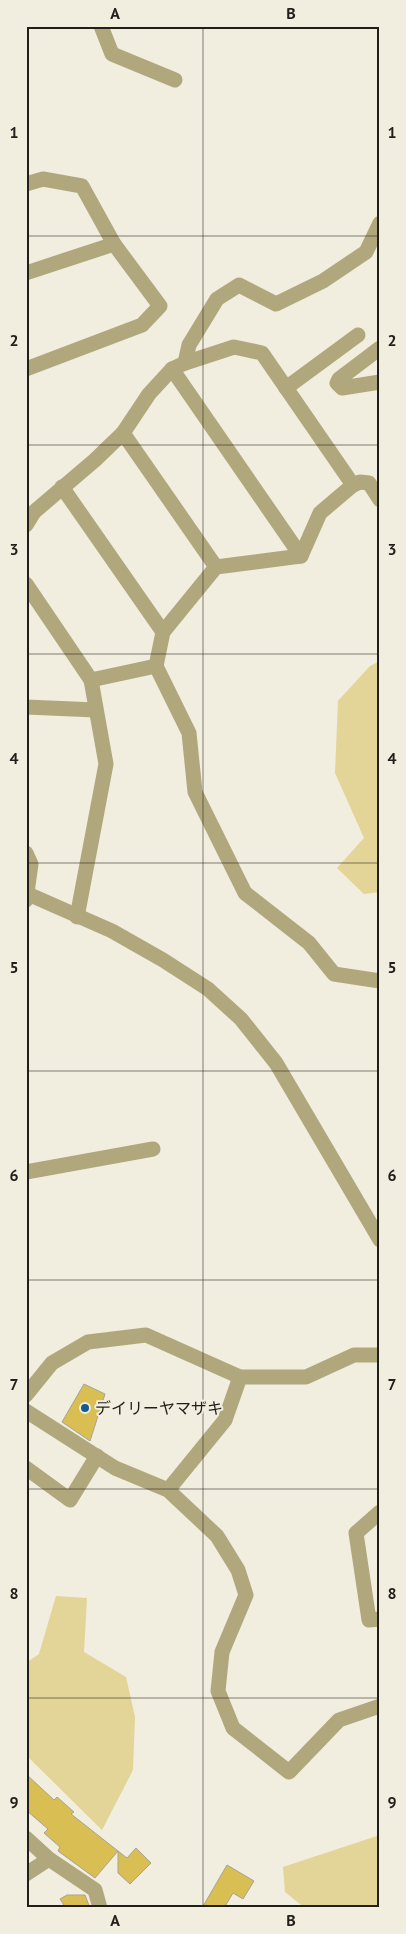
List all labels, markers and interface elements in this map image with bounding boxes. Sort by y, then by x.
text: A [110,3,120,23]
text: B [286,3,296,23]
text: 1 [9,122,19,142]
text: 1 [387,122,397,142]
text: 2 [9,330,19,350]
text: 2 [387,330,397,350]
text: 3 [9,539,19,559]
text: 3 [387,539,397,559]
text: 4 [9,748,19,768]
text: 4 [387,748,397,768]
text: 5 [9,957,19,977]
text: 5 [387,957,397,977]
text: 6 [9,1165,19,1185]
text: 6 [387,1165,397,1185]
text: 7 [9,1374,19,1394]
text: 7 [387,1374,397,1394]
place label: デイリーヤマザキ [95,1398,223,1418]
marker: デイリーヤマザキ [79,1402,91,1414]
text: 8 [9,1583,19,1603]
text: 8 [387,1583,397,1603]
text: 9 [9,1792,19,1812]
text: 9 [387,1792,397,1812]
text: A [110,1910,120,1930]
text: B [286,1910,296,1930]

